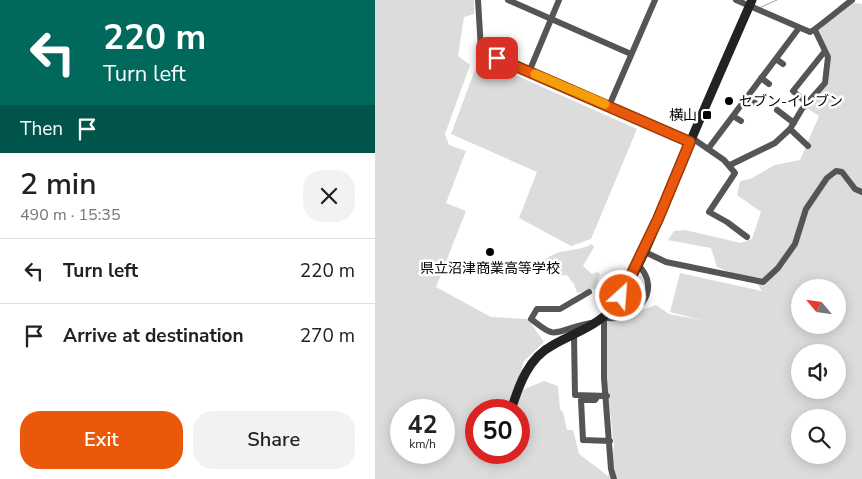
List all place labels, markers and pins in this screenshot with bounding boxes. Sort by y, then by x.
pin [476,37,518,79]
place label: セブン-イレブン [739,92,843,111]
marker: セブン-イレブン [723,95,735,107]
place label: 横山 [669,106,697,125]
marker: 横山 [701,109,713,121]
marker: 県立沼津商業高等学校 [484,246,496,258]
place label: 県立沼津商業高等学校 [420,259,560,278]

